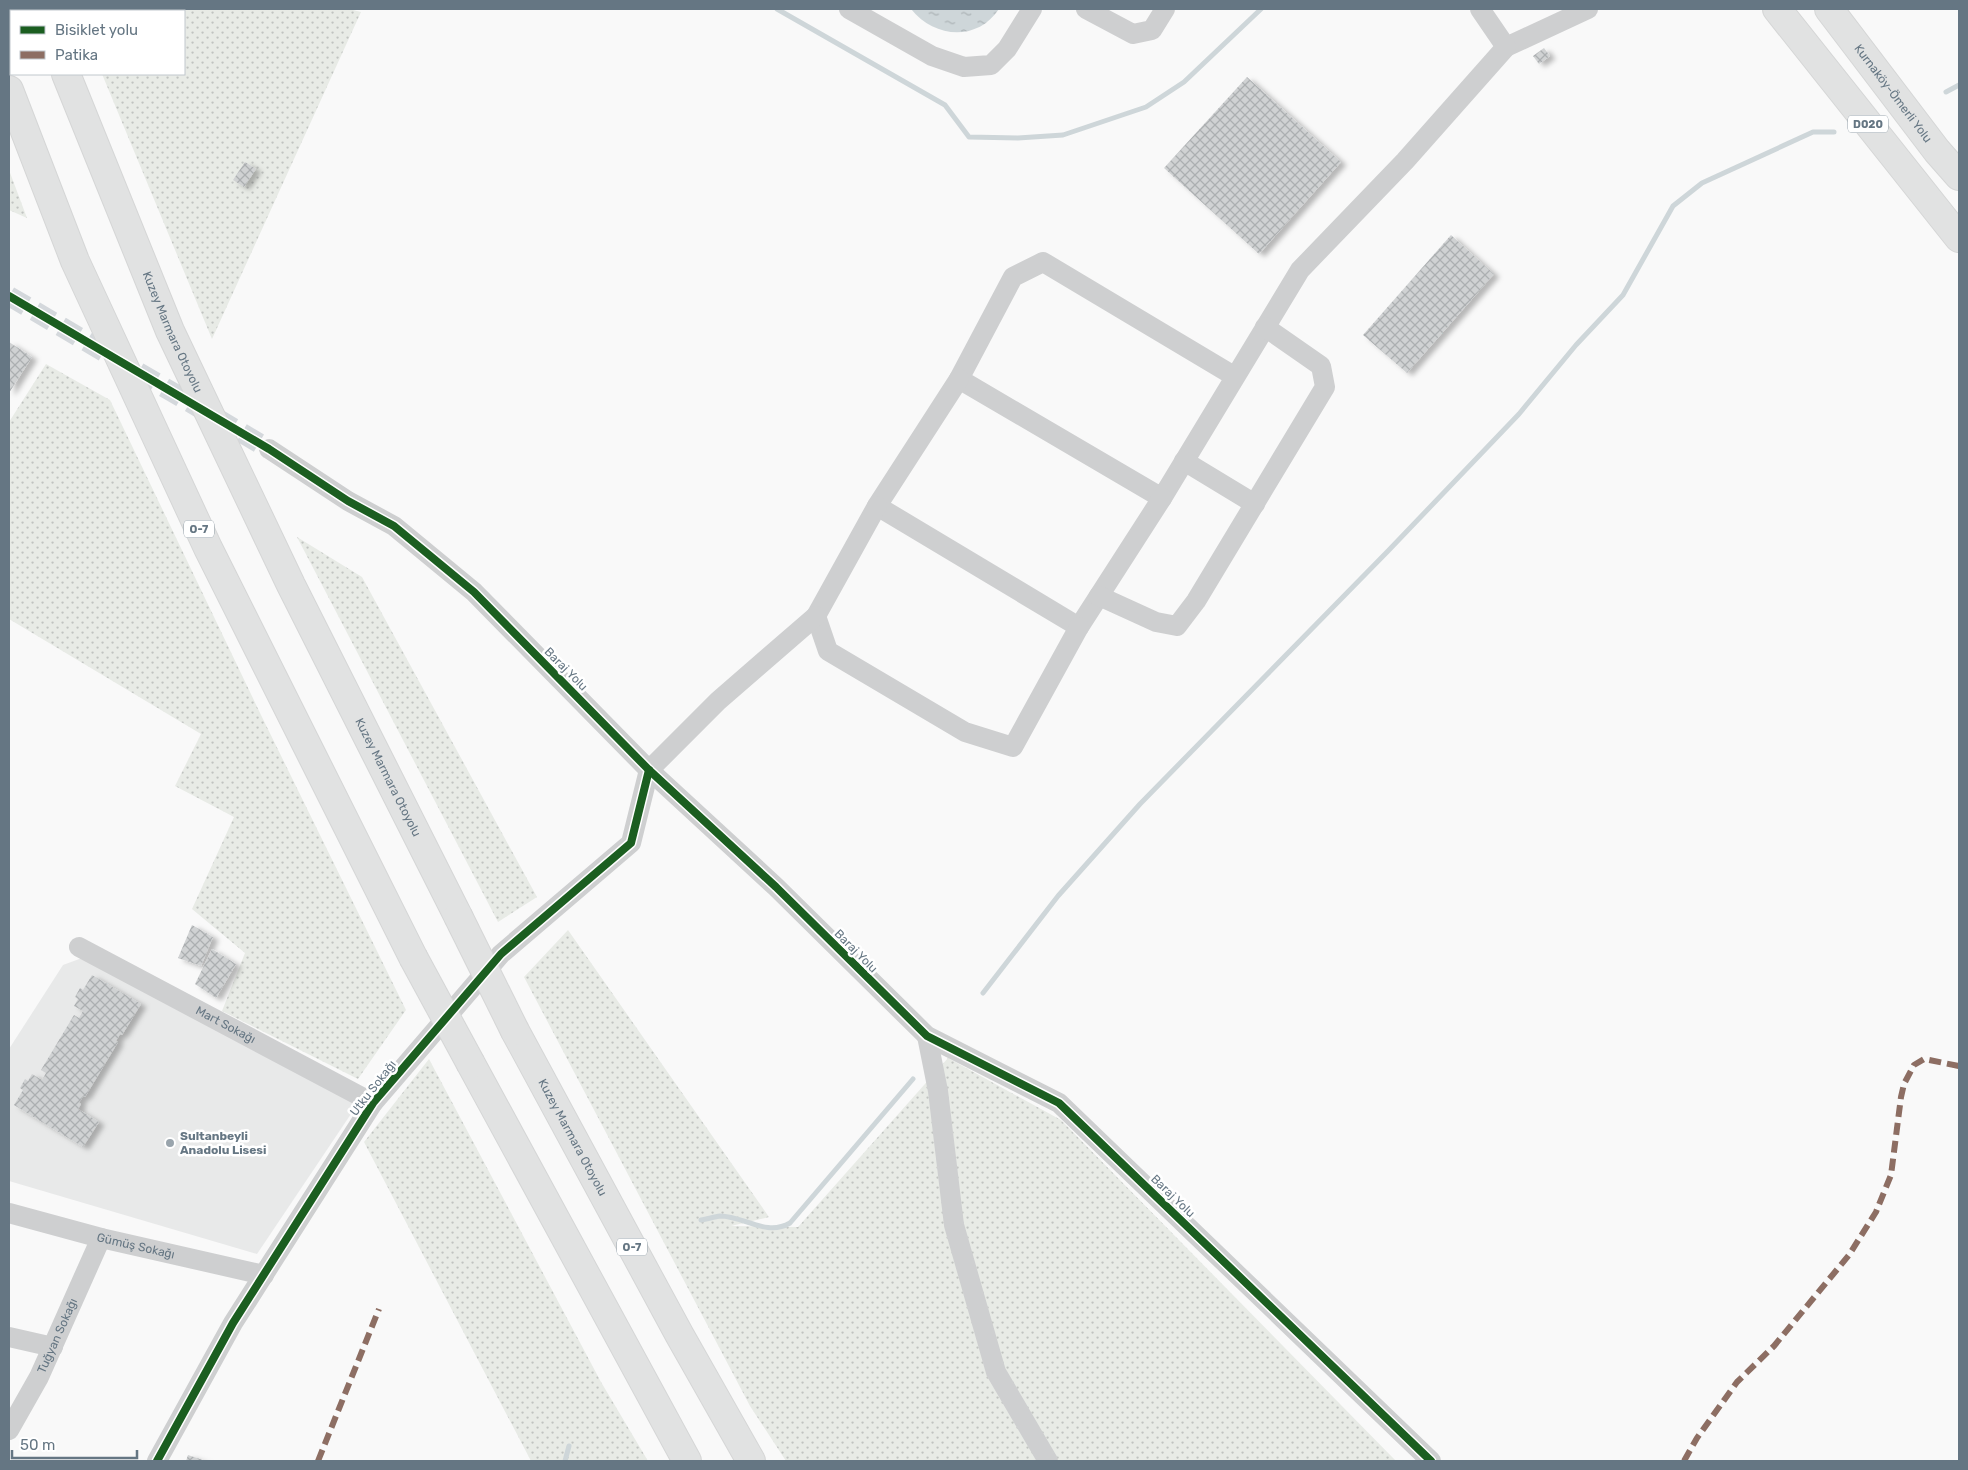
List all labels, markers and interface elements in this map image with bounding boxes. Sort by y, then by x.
legend [10,10,185,75]
text: Bisiklet yolu [55,21,138,39]
street label: Kurnaköy-Ömerli Yolu [1851,41,1935,145]
text: Patika [55,46,98,64]
road number: D020 [1848,116,1888,132]
street label: Kuzey Marmara Otoyolu [140,269,205,395]
road number: O-7 [184,520,214,538]
street label: Baraj Yolu [542,645,590,693]
street label: Kuzey Marmara Otoyolu [352,716,424,839]
street label: Baraj Yolu [832,927,880,975]
street label: Mart Sokağı [193,1003,258,1046]
street label: Utku Sokağı [347,1057,399,1119]
street label: Kuzey Marmara Otoyolu [535,1076,610,1198]
place label: Sultanbeyli Anadolu Lisesi [180,1129,266,1157]
marker: Sultanbeyli Anadolu Lisesi [164,1137,176,1149]
street label: Baraj Yolu [1148,1172,1198,1220]
street label: Gümüş Sokağı [95,1230,176,1262]
road number: O-7 [617,1238,647,1256]
street label: Tuğyan Sokağı [35,1296,80,1376]
scale bar [12,1428,138,1460]
text: 50 m [20,1436,55,1454]

